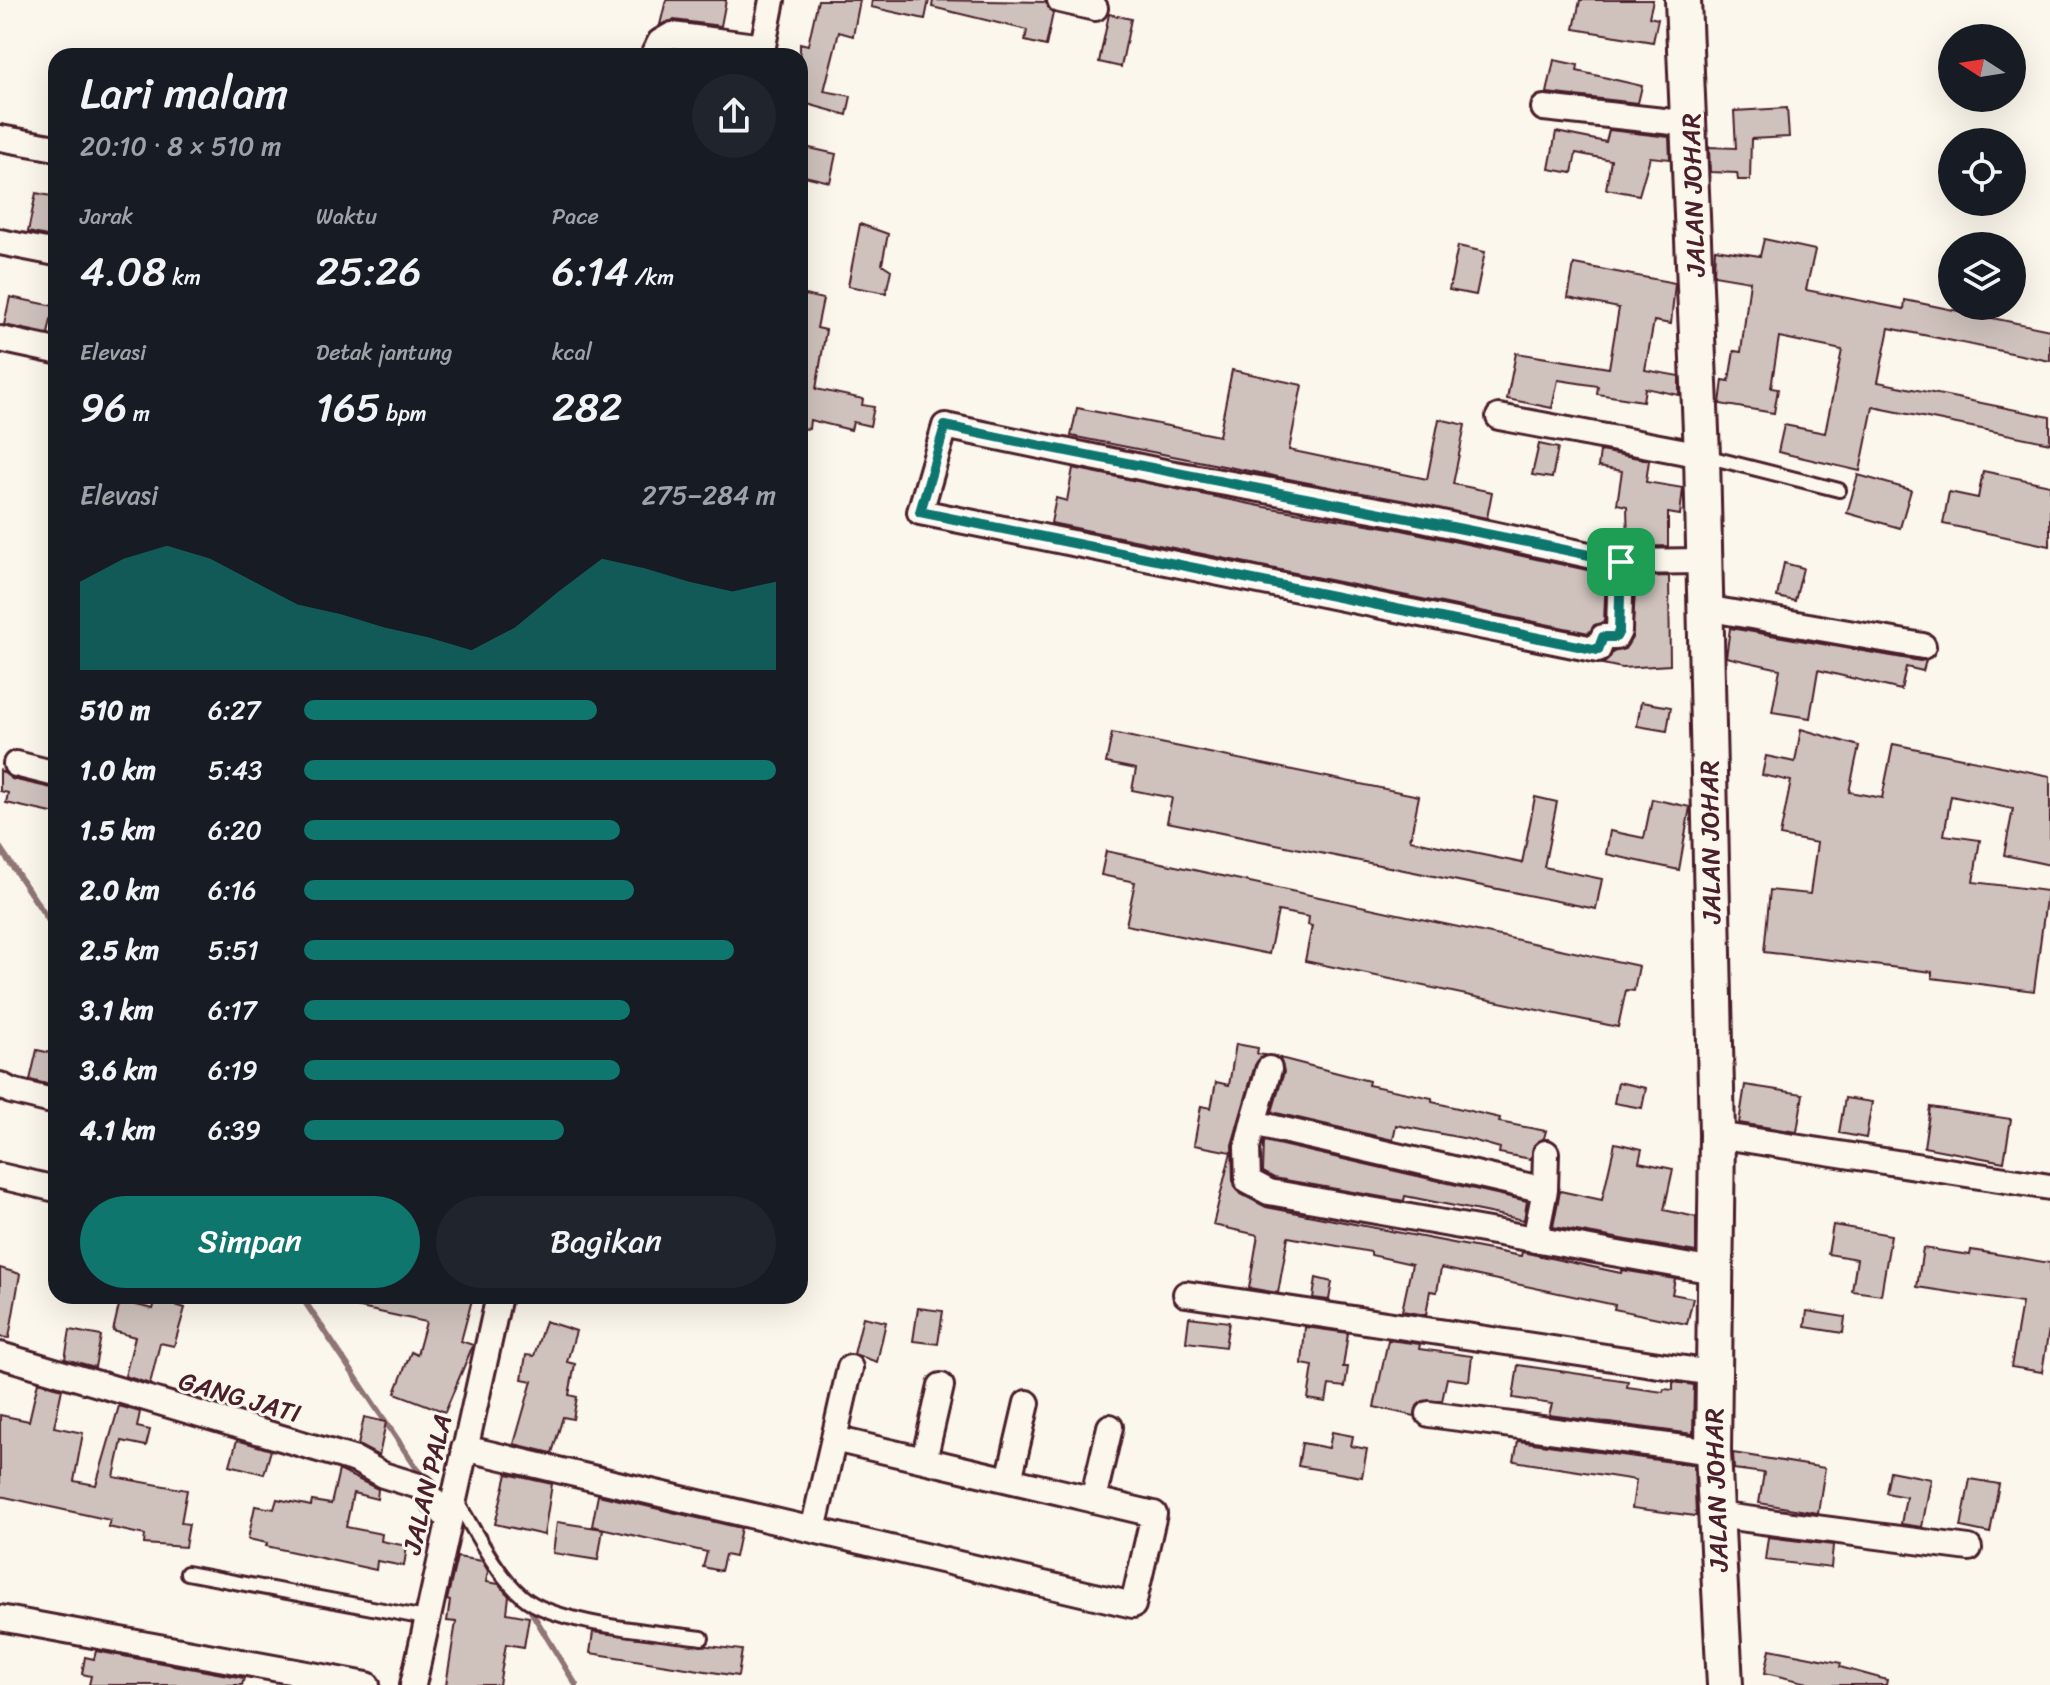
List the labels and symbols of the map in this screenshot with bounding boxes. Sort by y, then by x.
north arrow [1938,24,2026,112]
street label: JALAN JOHAR [1667,113,1719,278]
pin [1587,528,1655,596]
street label: JALAN JOHAR [1686,760,1734,925]
street label: GANG JATI [173,1358,307,1436]
street label: JALAN JOHAR [1690,1408,1742,1573]
street label: JALAN PALA [388,1409,465,1560]

